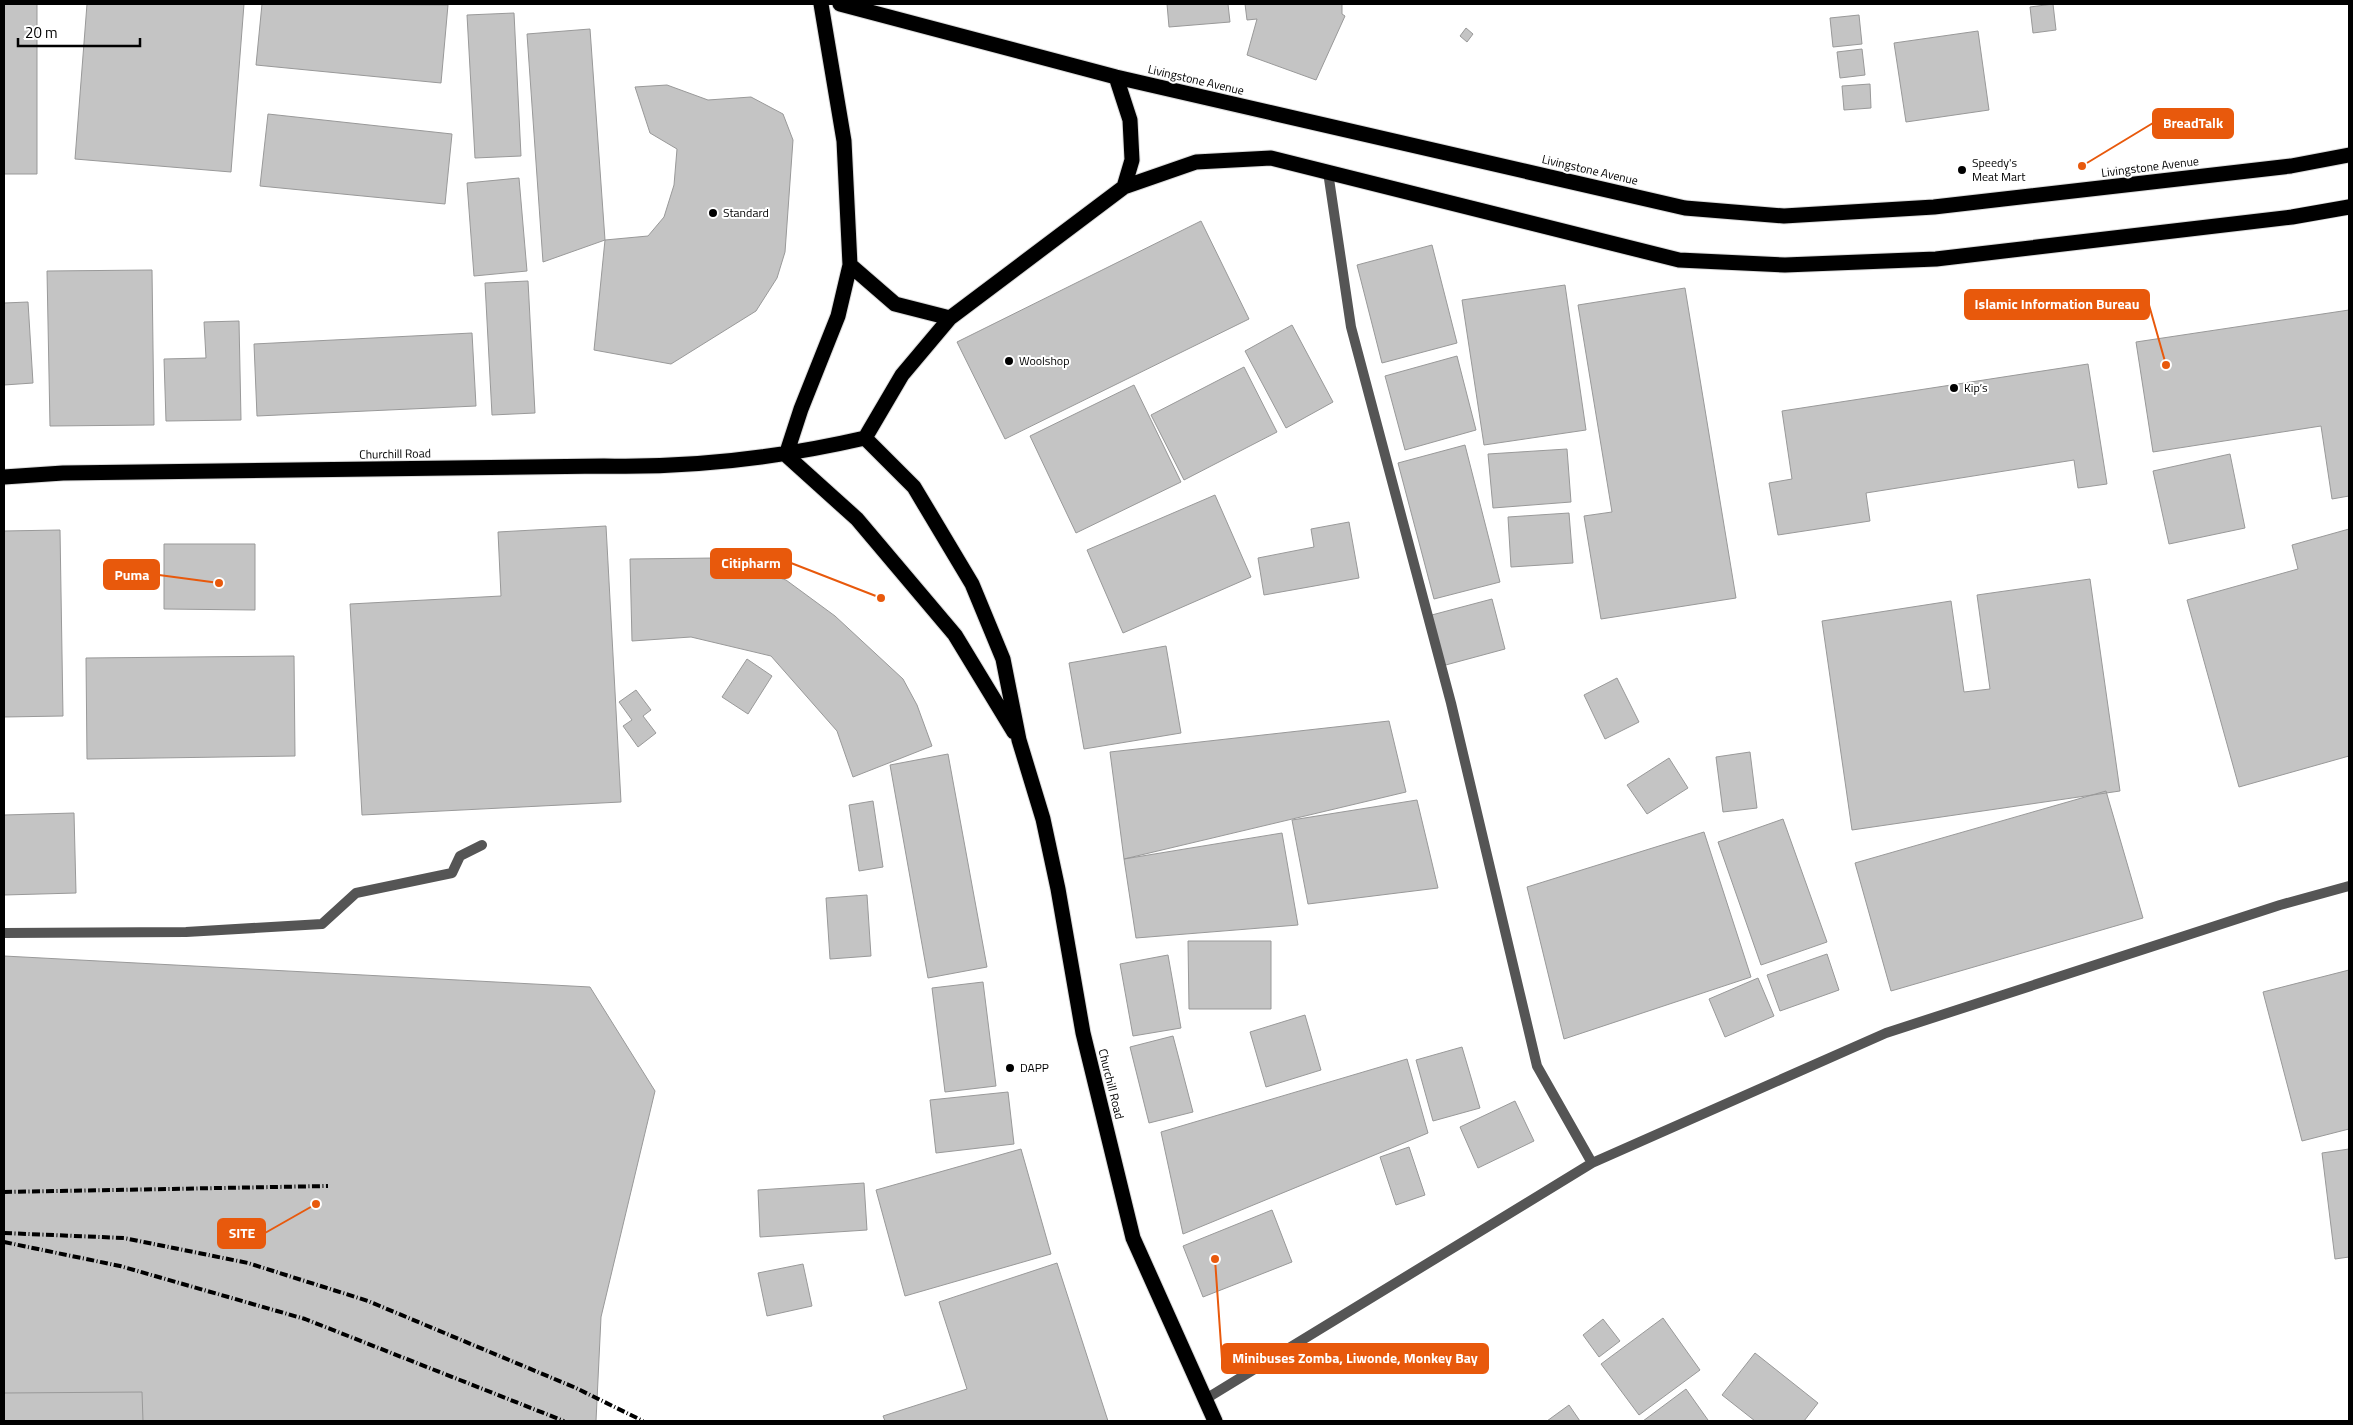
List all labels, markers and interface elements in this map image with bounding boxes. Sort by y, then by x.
scale bar [18,15,140,47]
text: 20 m [25,21,58,44]
street label: Livingstone Avenue [1146,59,1246,100]
callout: BreadTalk [2153,109,2233,138]
text: BreadTalk [2163,112,2224,133]
street label: Livingstone Avenue [1540,149,1640,190]
street label: Livingstone Avenue [2100,151,2200,182]
place label: Speedy's Meat Mart [1972,153,2026,186]
marker: Speedy's Meat Mart [1956,164,1968,176]
place label: Standard [723,203,769,222]
marker: Standard [707,207,719,219]
callout: Islamic Information Bureau [1965,290,2149,319]
text: Islamic Information Bureau [1975,293,2139,314]
place label: Woolshop [1019,351,1070,370]
marker: Woolshop [1003,355,1015,367]
place label: Kip’s [1964,378,1988,397]
marker: Kip’s [1948,382,1960,394]
street label: Churchill Road [359,443,431,464]
callout: Citipharm [711,549,791,578]
text: Citipharm [721,552,781,573]
callout: Puma [104,560,159,589]
text: Puma [115,564,149,585]
street label: Churchill Road [1094,1047,1129,1121]
place label: DAPP [1020,1058,1049,1077]
marker: DAPP [1004,1062,1016,1074]
callout: SITE [218,1219,265,1248]
text: SITE [229,1222,256,1243]
callout: Minibuses Zomba, Liwonde, Monkey Bay [1222,1344,1488,1373]
text: Minibuses Zomba, Liwonde, Monkey Bay [1232,1347,1478,1368]

